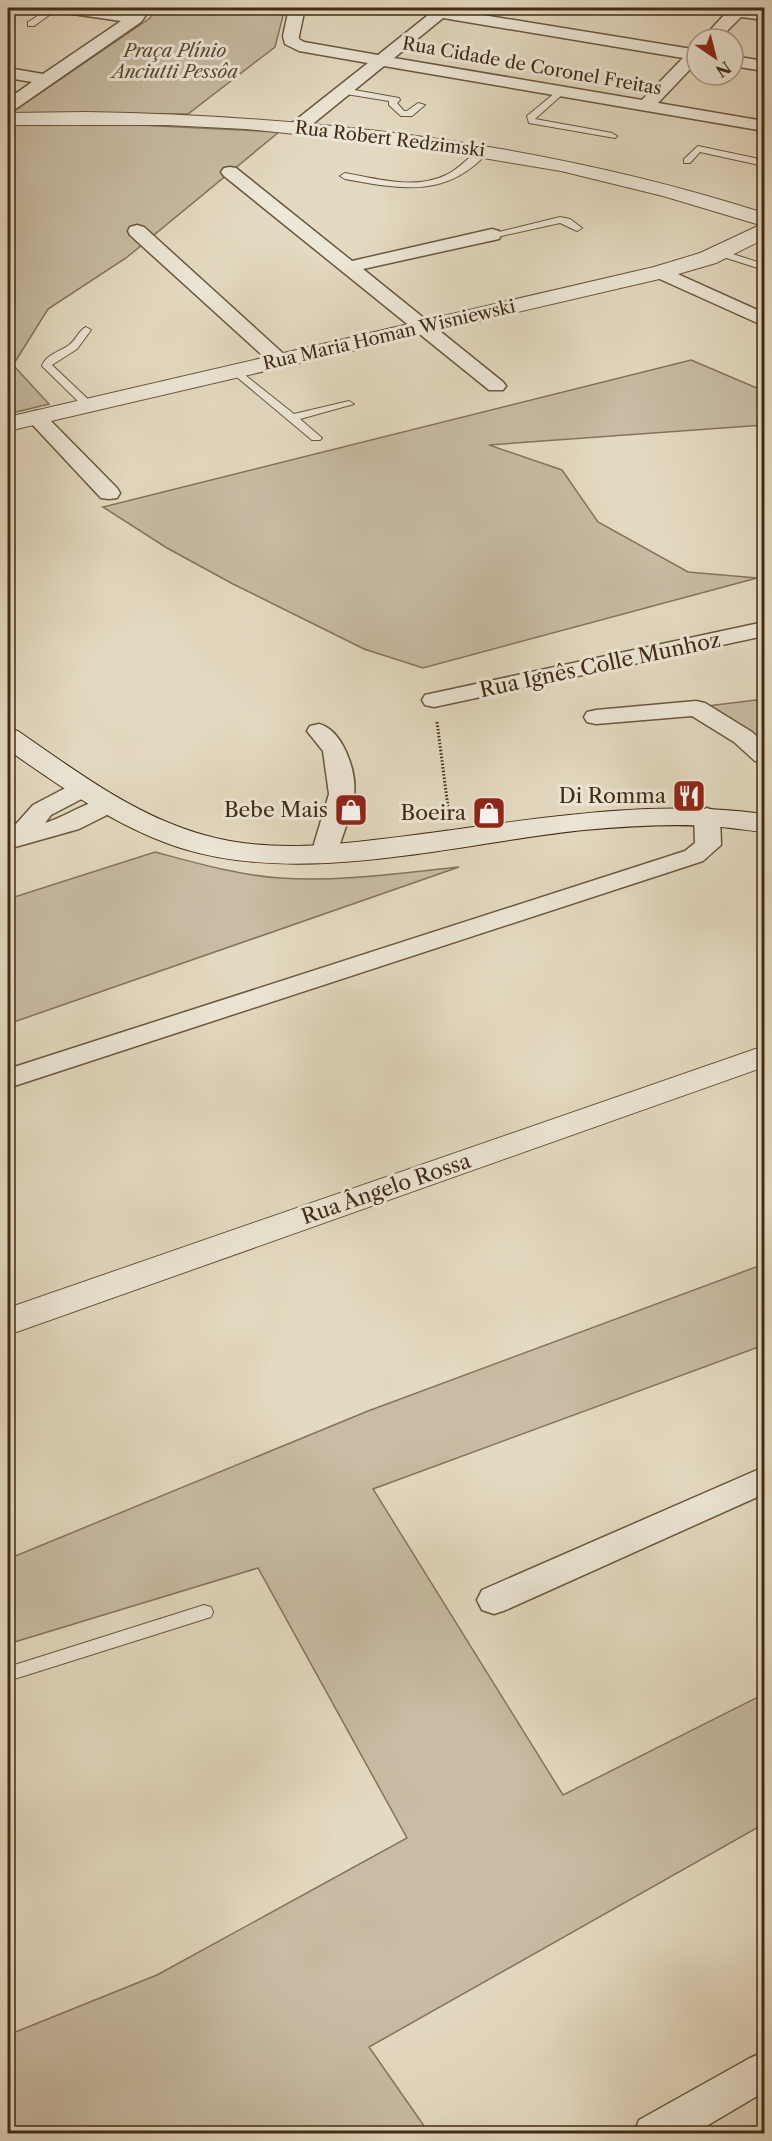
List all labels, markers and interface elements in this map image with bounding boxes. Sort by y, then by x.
north arrow [685,27,745,87]
street label: Rua Cidade de Coronel Freitas [401,32,663,100]
park label: Praça Plínio Anciutti Pessôa [109,40,238,83]
text: N [712,57,735,82]
street label: Rua Robert Redzimski [294,116,487,162]
street label: Rua Maria Homan Wisniewski [261,295,518,375]
street label: Rua Ignês Colle Munhoz [477,627,723,702]
restaurant icon: Di Romma [671,778,707,814]
place label: Di Romma [559,783,667,808]
shop icon: Bebe Mais [333,792,369,828]
shop icon: Boeira [471,795,507,831]
place label: Bebe Mais [224,797,328,822]
place label: Boeira [400,800,467,825]
street label: Rua Ângelo Rossa [298,1148,475,1229]

